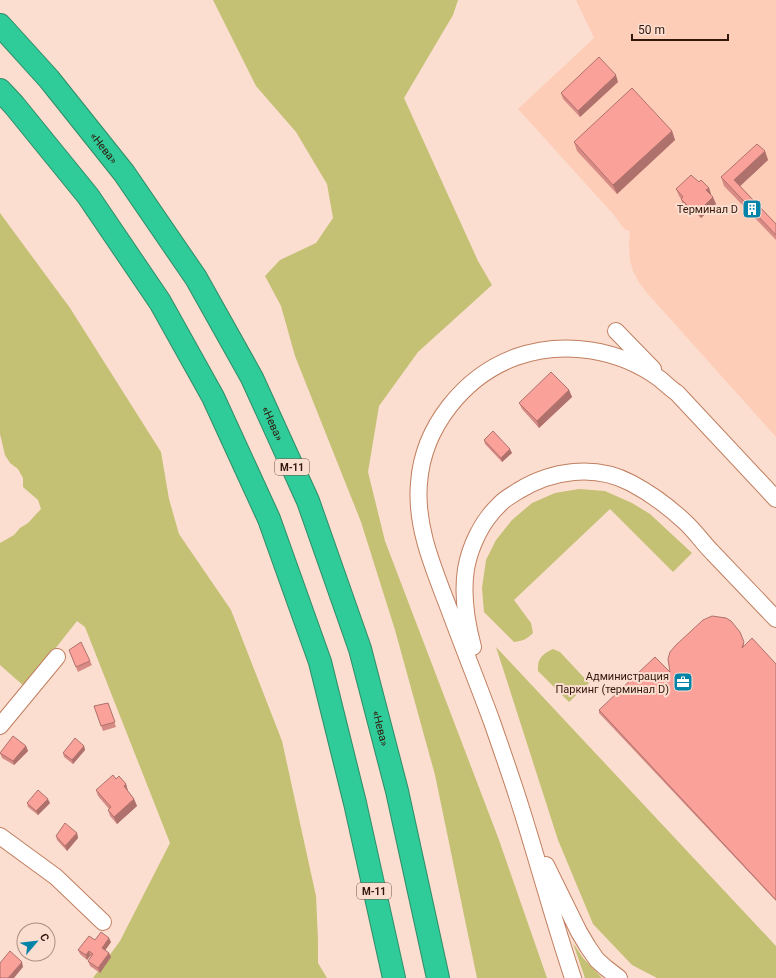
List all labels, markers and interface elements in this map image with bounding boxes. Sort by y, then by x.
scale bar [632,16,728,42]
text: 50 m [638,23,665,37]
street label: «Нева» [88,130,120,166]
building icon: Терминал D [741,198,763,220]
place label: Терминал D [677,203,738,216]
street label: «Нева» [259,404,286,443]
road number: М-11 [275,459,309,475]
place label: Администрация Паркинг (терминал D) [555,670,669,696]
office icon: Администрация Паркинг (терминал D) [672,671,694,693]
street label: «Нева» [370,709,392,747]
road number: М-11 [357,883,391,899]
north arrow [16,922,56,962]
text: С [37,931,52,944]

